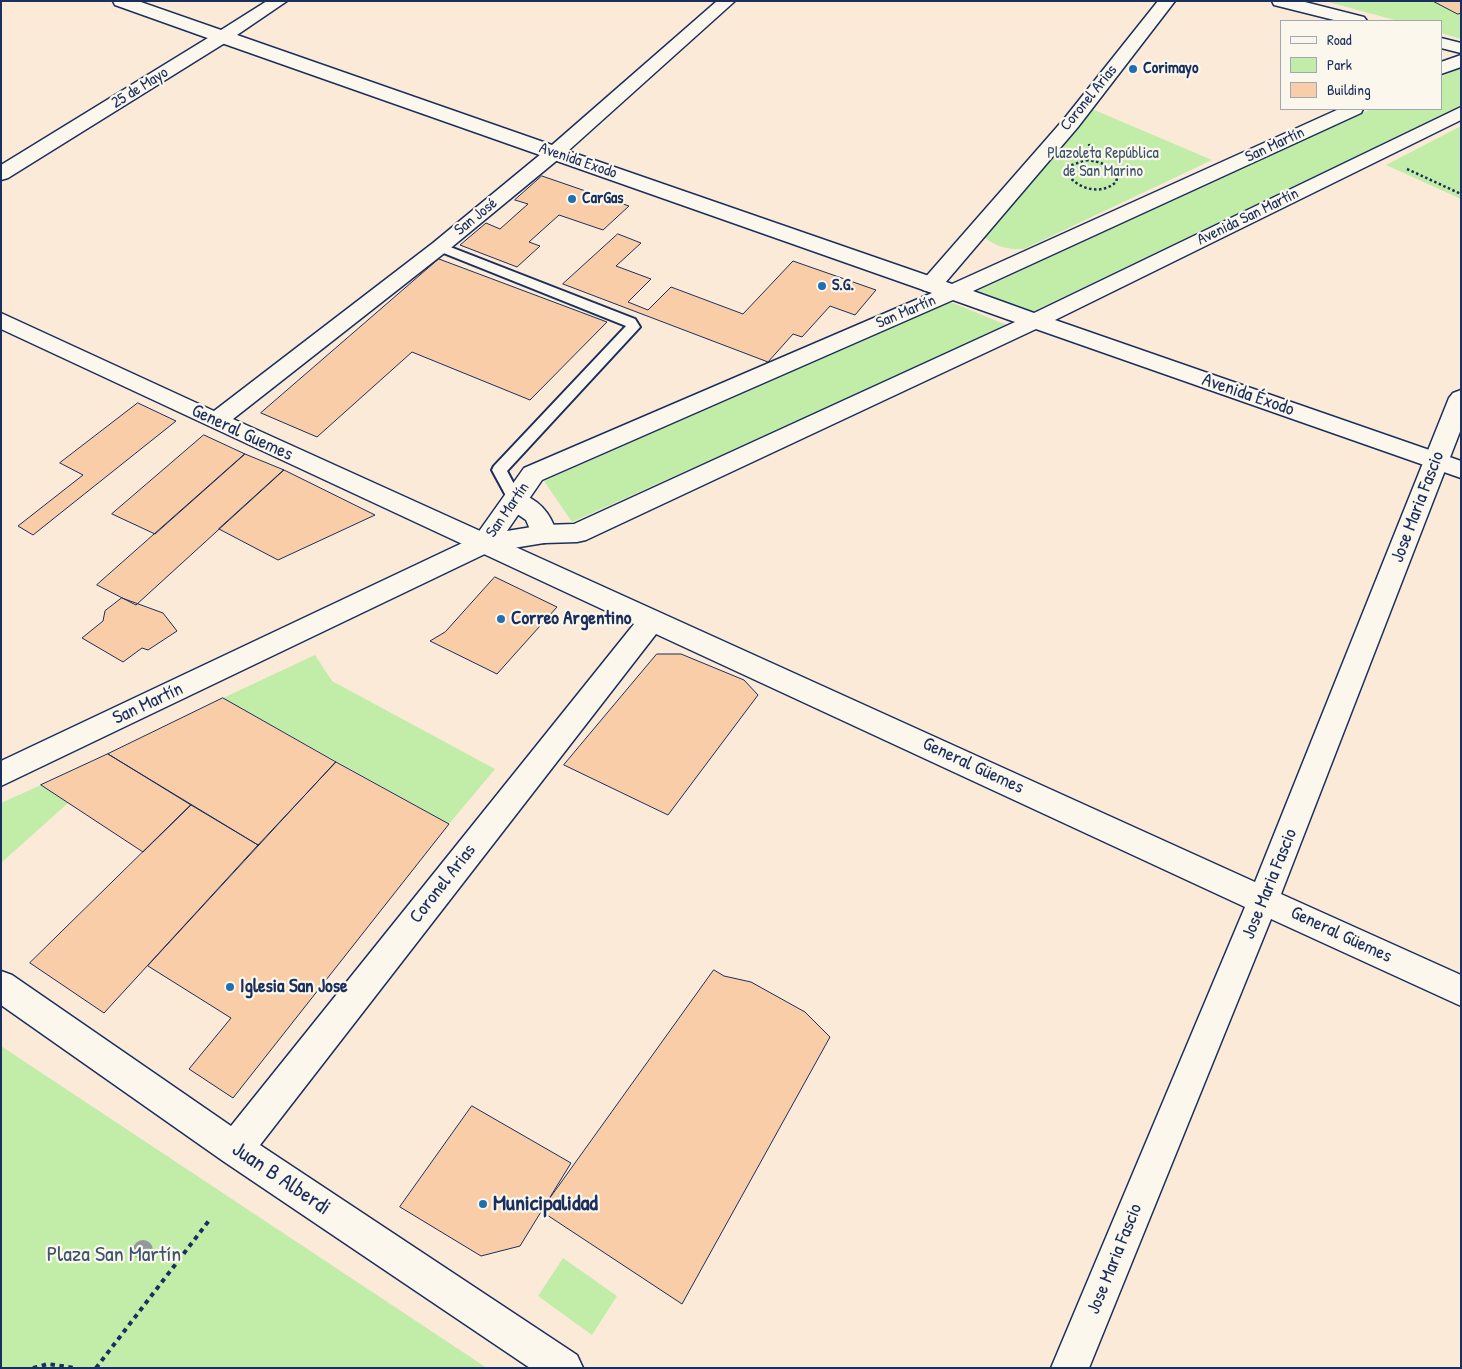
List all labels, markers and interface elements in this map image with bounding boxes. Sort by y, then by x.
legend [1280,20,1442,110]
text: Road [1327,29,1352,50]
text: Park [1327,54,1352,75]
place label: Corimayo [1143,59,1198,79]
street label: Coronel Arias [1057,61,1121,135]
street label: 25 de Mayo [108,63,172,113]
marker: Corimayo [1127,63,1139,75]
text: Building [1327,79,1371,100]
street label: San Martín [1242,123,1308,167]
street label: Avenida Exodo [537,139,619,183]
park label: Plazoleta República de San Marino [1047,144,1159,182]
street label: Avenida San Martín [1194,184,1302,250]
place label: CarGas [582,189,623,209]
marker: CarGas [566,193,578,205]
street label: San José [451,194,501,240]
place label: S.G. [832,276,854,296]
marker: S.G. [816,280,828,292]
street label: San Martín [873,291,939,333]
street label: Avenida Éxodo [1199,369,1297,421]
street label: General Guemes [188,400,296,466]
street label: Jose Maria Fascio [1386,448,1450,566]
street label: San Martín [482,479,534,541]
place label: Correo Argentino [511,608,632,630]
marker: Correo Argentino [495,613,507,625]
street label: San Martín [109,678,187,730]
street label: General Güemes [919,733,1027,799]
street label: Jose Maria Fascio [1237,825,1303,943]
street label: Coronel Arias [405,840,481,928]
street label: General Güemes [1287,902,1395,968]
place label: Iglesia San Jose [240,976,348,998]
marker: Iglesia San Jose [224,981,236,993]
street label: Juan B Alberdi [227,1136,335,1222]
place label: Municipalidad [493,1191,598,1217]
marker: Municipalidad [477,1198,489,1210]
street label: Jose Maria Fascio [1082,1200,1148,1318]
park label: Plaza San Martín [47,1242,181,1268]

